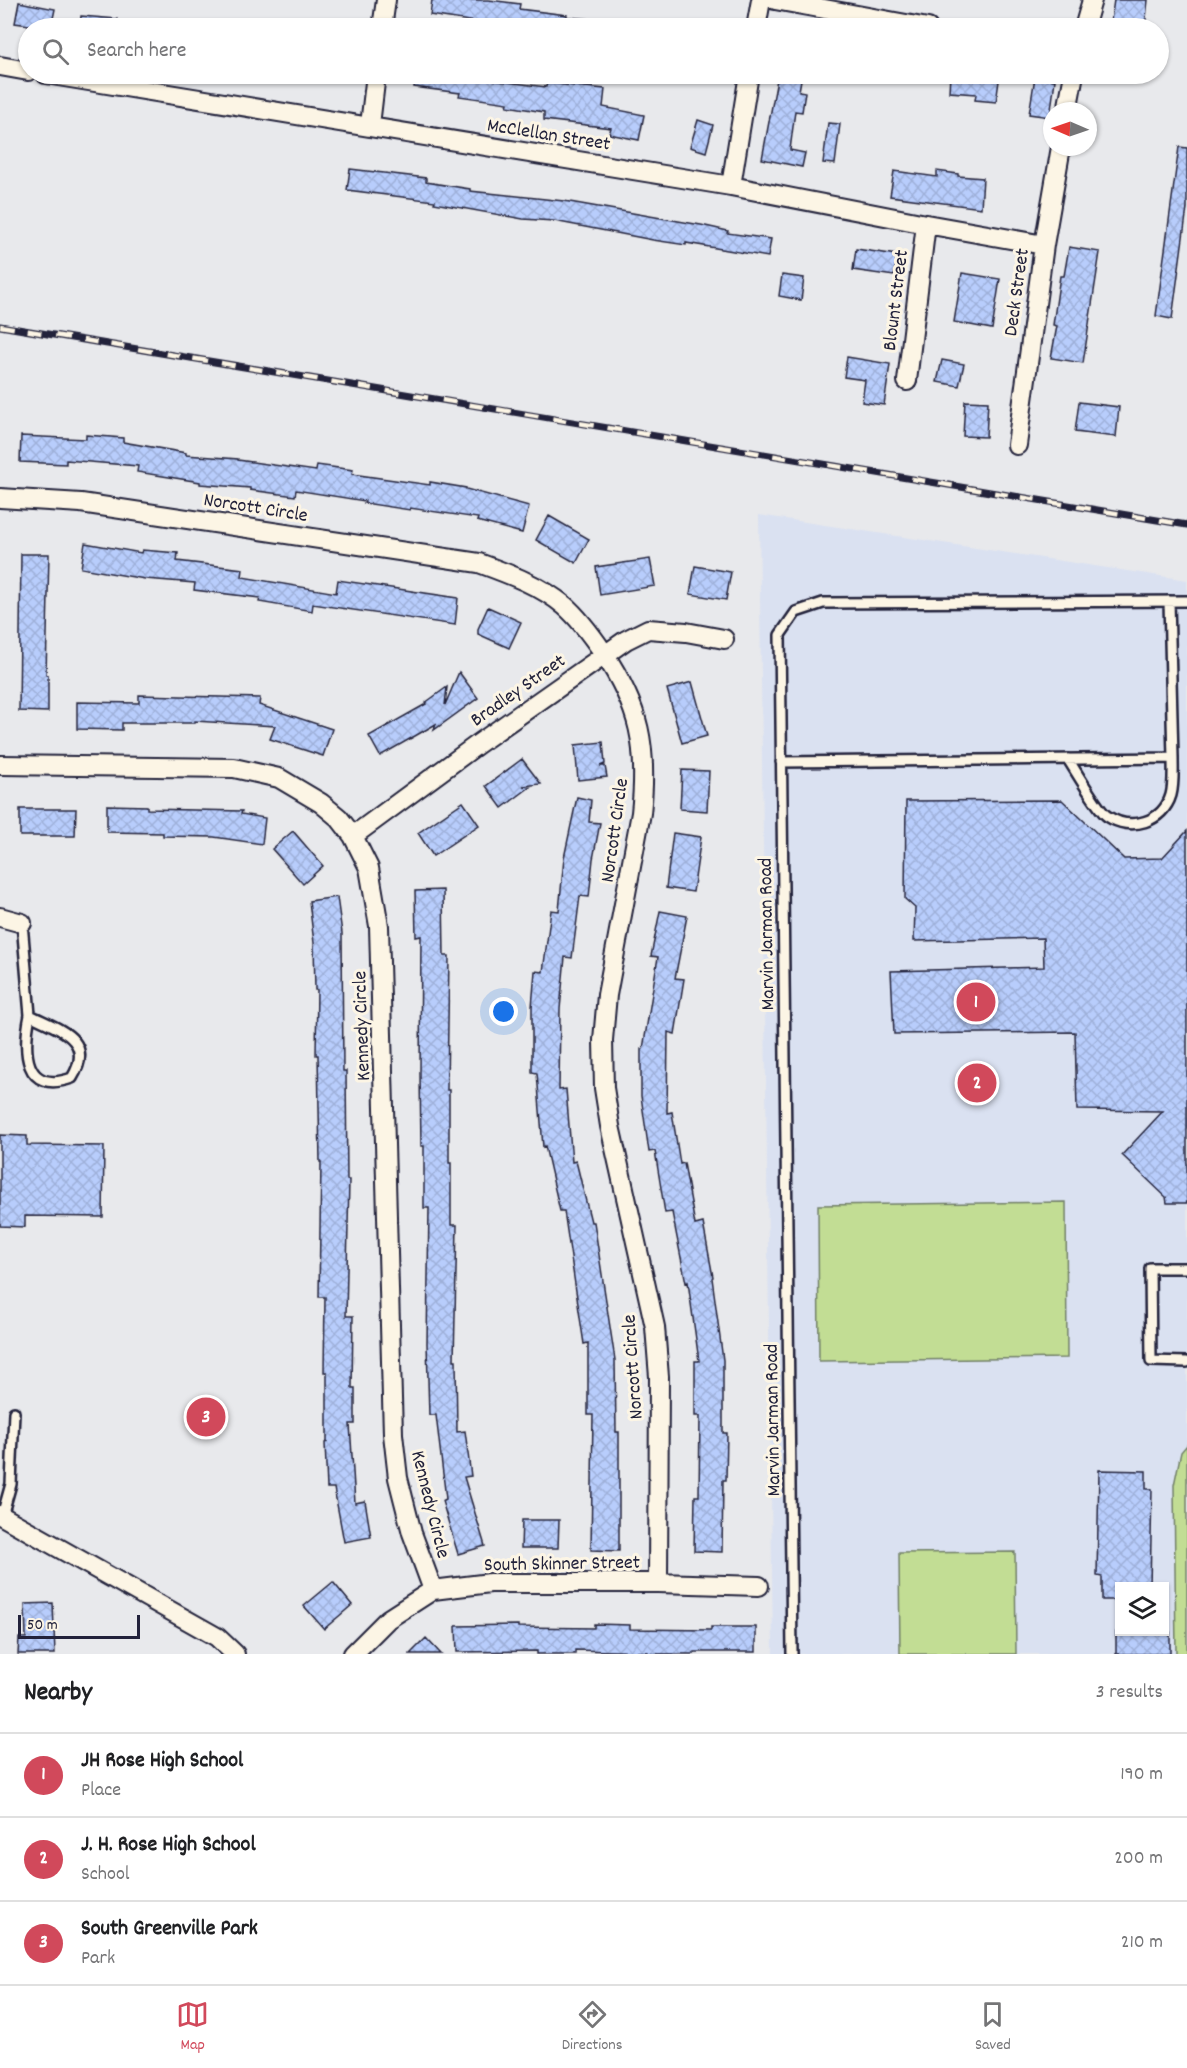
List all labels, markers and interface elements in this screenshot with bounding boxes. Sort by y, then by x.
search box [18,18,1169,84]
icon: search [39,35,72,68]
text: Search here [87,36,186,67]
north arrow [1043,102,1097,156]
street label: McClellan Street [485,112,612,160]
street label: Deck Street [998,247,1038,338]
street label: Blount Street [877,248,917,352]
street label: Norcott Circle [201,487,310,531]
street label: Bradley Street [465,648,572,735]
street label: Norcott Circle [595,776,637,884]
street label: Marvin Jarman Road [753,857,783,1011]
street label: Kennedy Circle [347,970,379,1081]
pin: 1 [956,980,996,1024]
your location [489,997,518,1026]
pin: 2 [958,1060,996,1106]
street label: Norcott Circle [616,1313,652,1420]
street label: Marvin Jarman Road [759,1343,789,1497]
pin: 3 [186,1394,226,1440]
street label: Kennedy Circle [402,1448,456,1562]
street label: South Skinner Street [484,1550,640,1580]
map controls [1115,1582,1169,1636]
button: layers [1115,1582,1169,1636]
scale bar [18,1612,140,1640]
text: 50 m [27,1614,58,1637]
text: Nearby [24,1675,92,1712]
text: 3 results [1096,1679,1163,1707]
text: JH Rose High School [81,1746,243,1777]
text: 1 [41,1761,46,1789]
text: 190 m [1120,1761,1163,1789]
text: Place [81,1777,121,1805]
text: J. H. Rose High School [81,1830,256,1861]
text: 2 [39,1845,48,1873]
text: 200 m [1114,1845,1163,1873]
text: School [81,1861,130,1889]
text: South Greenville Park [81,1914,258,1945]
text: 3 [39,1929,48,1957]
text: 210 m [1121,1929,1163,1957]
text: Park [81,1945,115,1973]
tab: Map [176,1998,209,2057]
tab: Directions [562,1998,622,2057]
tab: Saved [975,1998,1011,2057]

